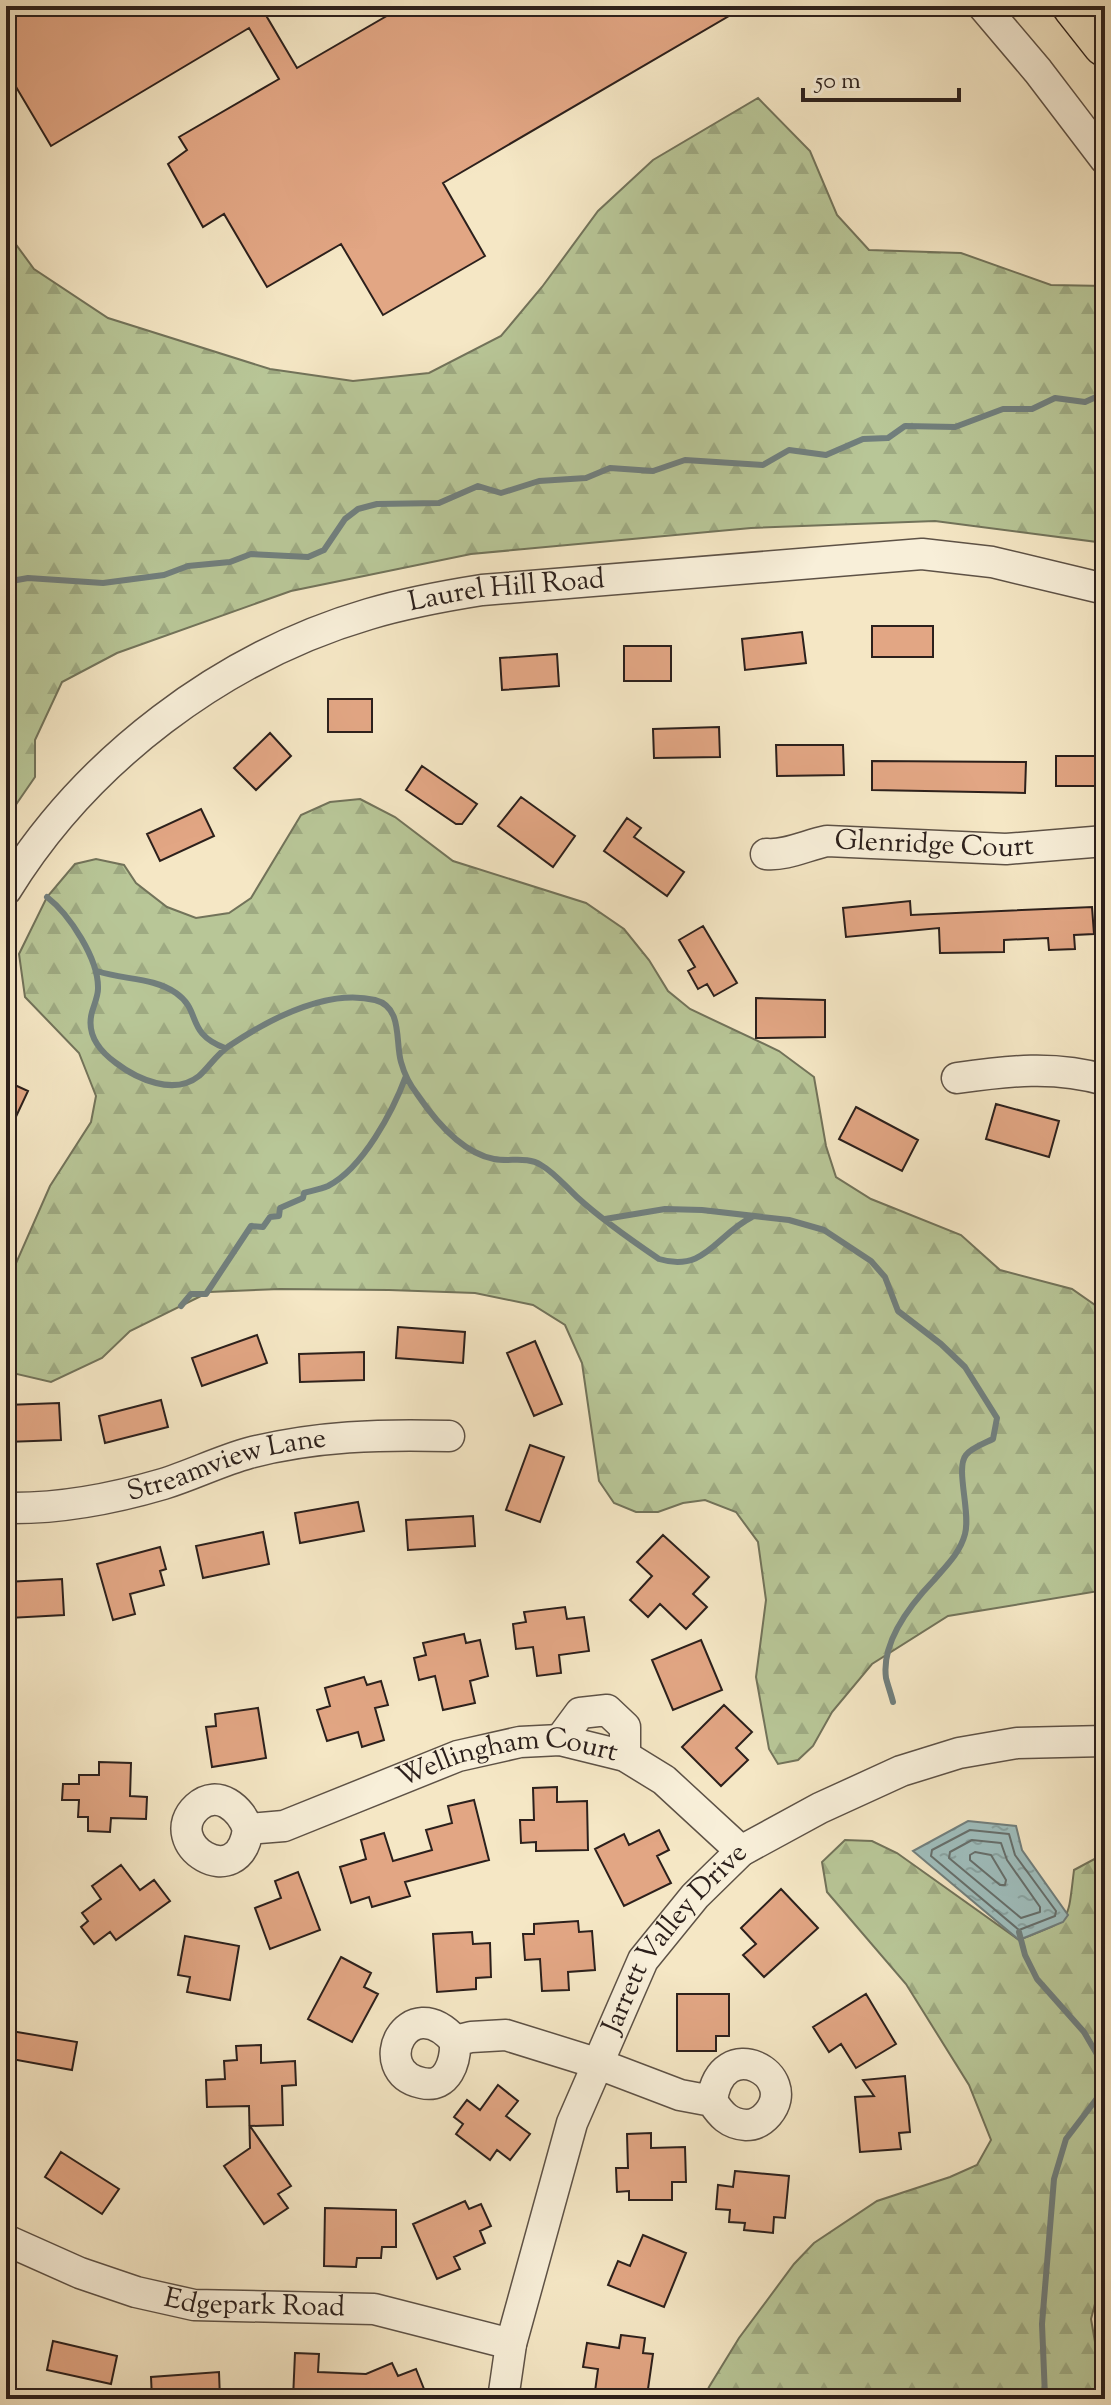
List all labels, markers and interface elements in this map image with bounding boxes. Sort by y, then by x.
scale bar [803,52,959,102]
text: 50 m [813,65,861,99]
street label: Laurel Hill Road [405,560,607,623]
street label: Glenridge Court [834,821,1036,869]
street label: Streamview Lane [123,1419,328,1513]
street label: Wellingham Court [391,1720,622,1799]
street label: Jarrett Valley Drive [592,1835,757,2042]
street label: Edgepark Road [160,2279,346,2328]

